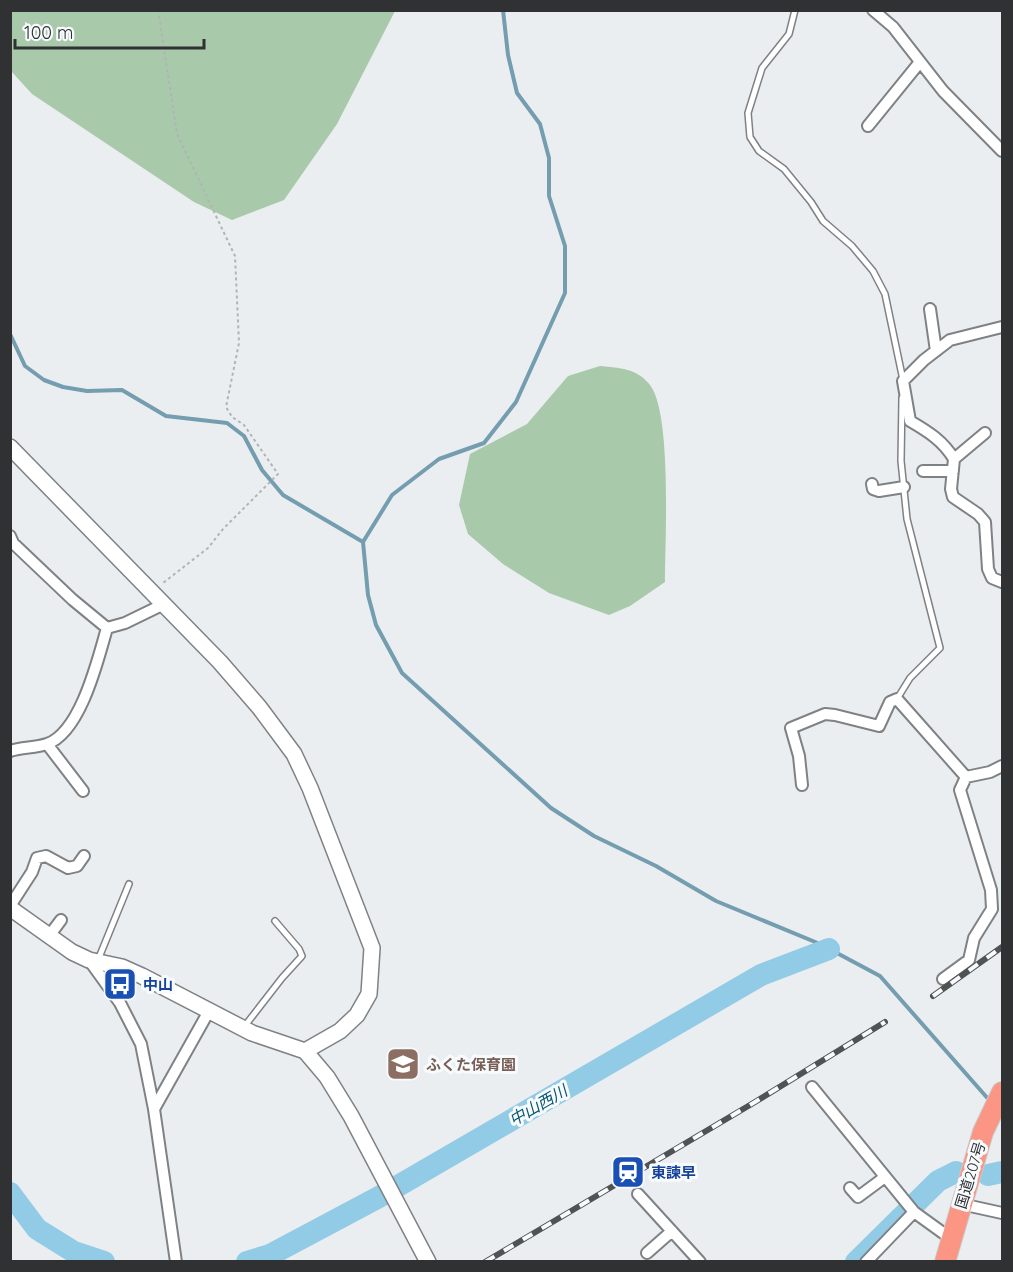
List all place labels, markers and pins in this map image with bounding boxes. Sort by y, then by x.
bus stop icon: 中山 [102,966,138,1002]
place label: 中山 [143,975,173,994]
school or university icon: ふくた保育園 [385,1046,421,1082]
place label: ふくた保育園 [426,1055,516,1074]
station icon: 東諫早 [610,1154,646,1190]
place label: 東諫早 [651,1163,696,1182]

